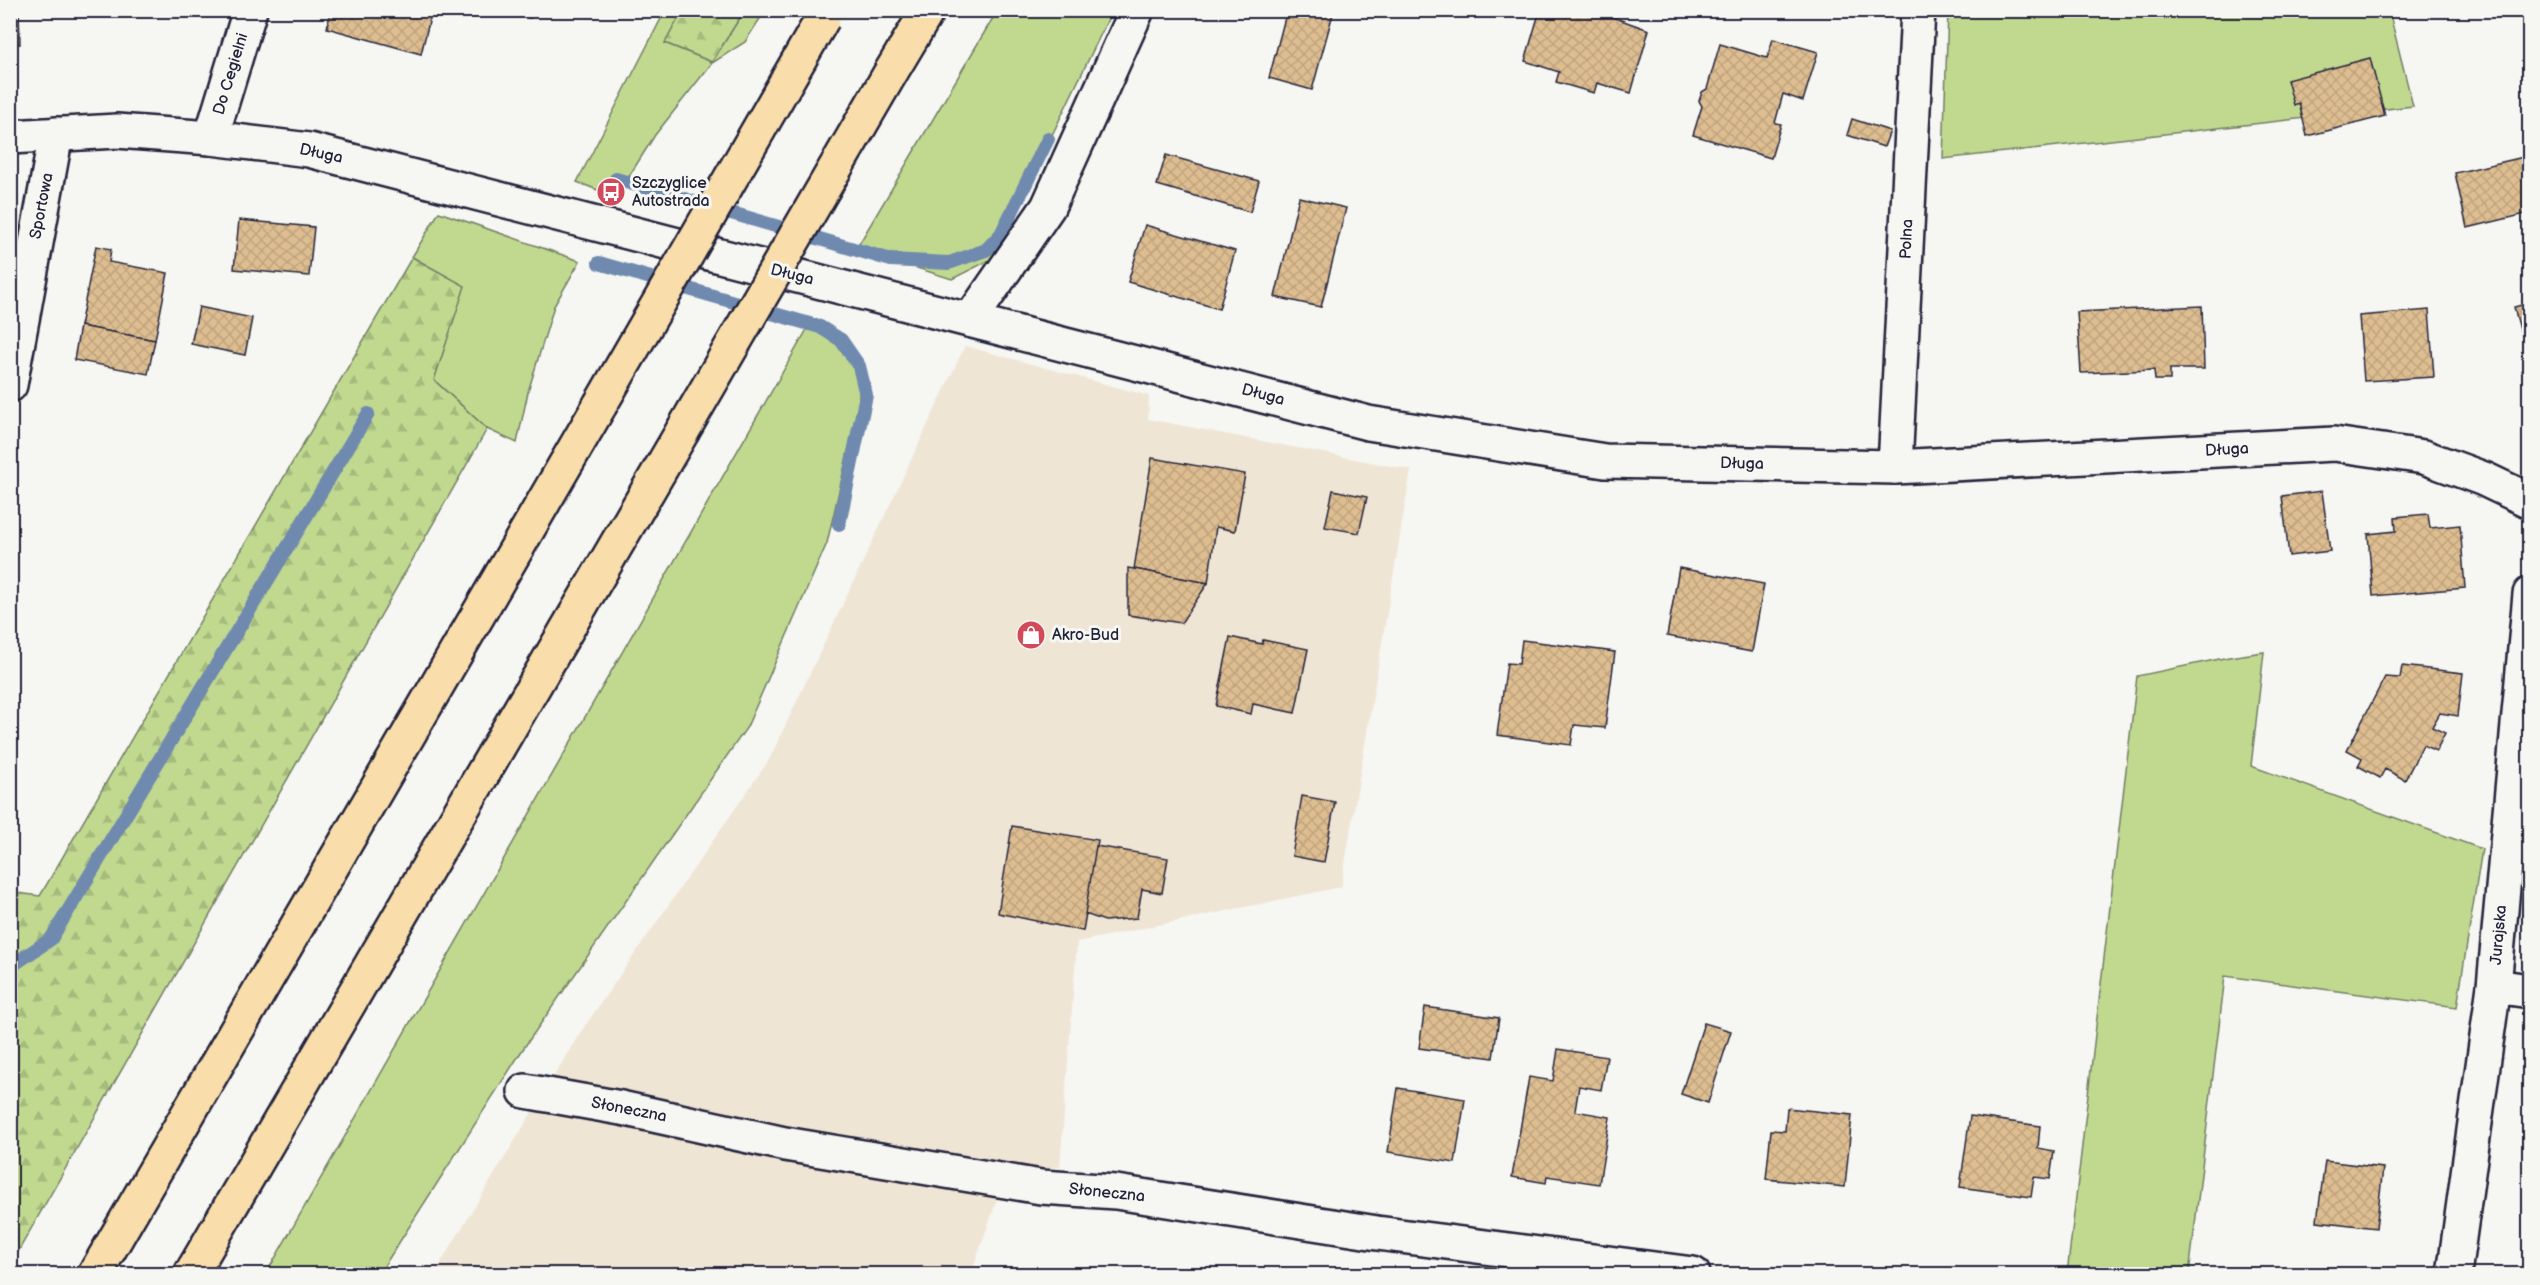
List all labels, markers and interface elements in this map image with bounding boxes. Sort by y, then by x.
street label: Do Cegielni [210,31,252,117]
street label: Długa [298,140,344,168]
street label: Sportowa [26,171,58,241]
place label: Szczyglice Autostrada [632,174,710,211]
bus stop icon: Szczyglice Autostrada [595,176,627,208]
street label: Polna [1896,218,1918,260]
street label: Długa [768,260,816,290]
street label: Długa [1239,380,1287,410]
street label: Długa [2205,439,2249,461]
street label: Długa [1720,454,1764,474]
shop icon: Akro-Bud [1015,619,1047,651]
place label: Akro-Bud [1052,626,1119,645]
street label: Jurajska [2487,904,2511,966]
street label: Słoneczna [590,1093,668,1127]
street label: Słoneczna [1068,1180,1146,1206]

